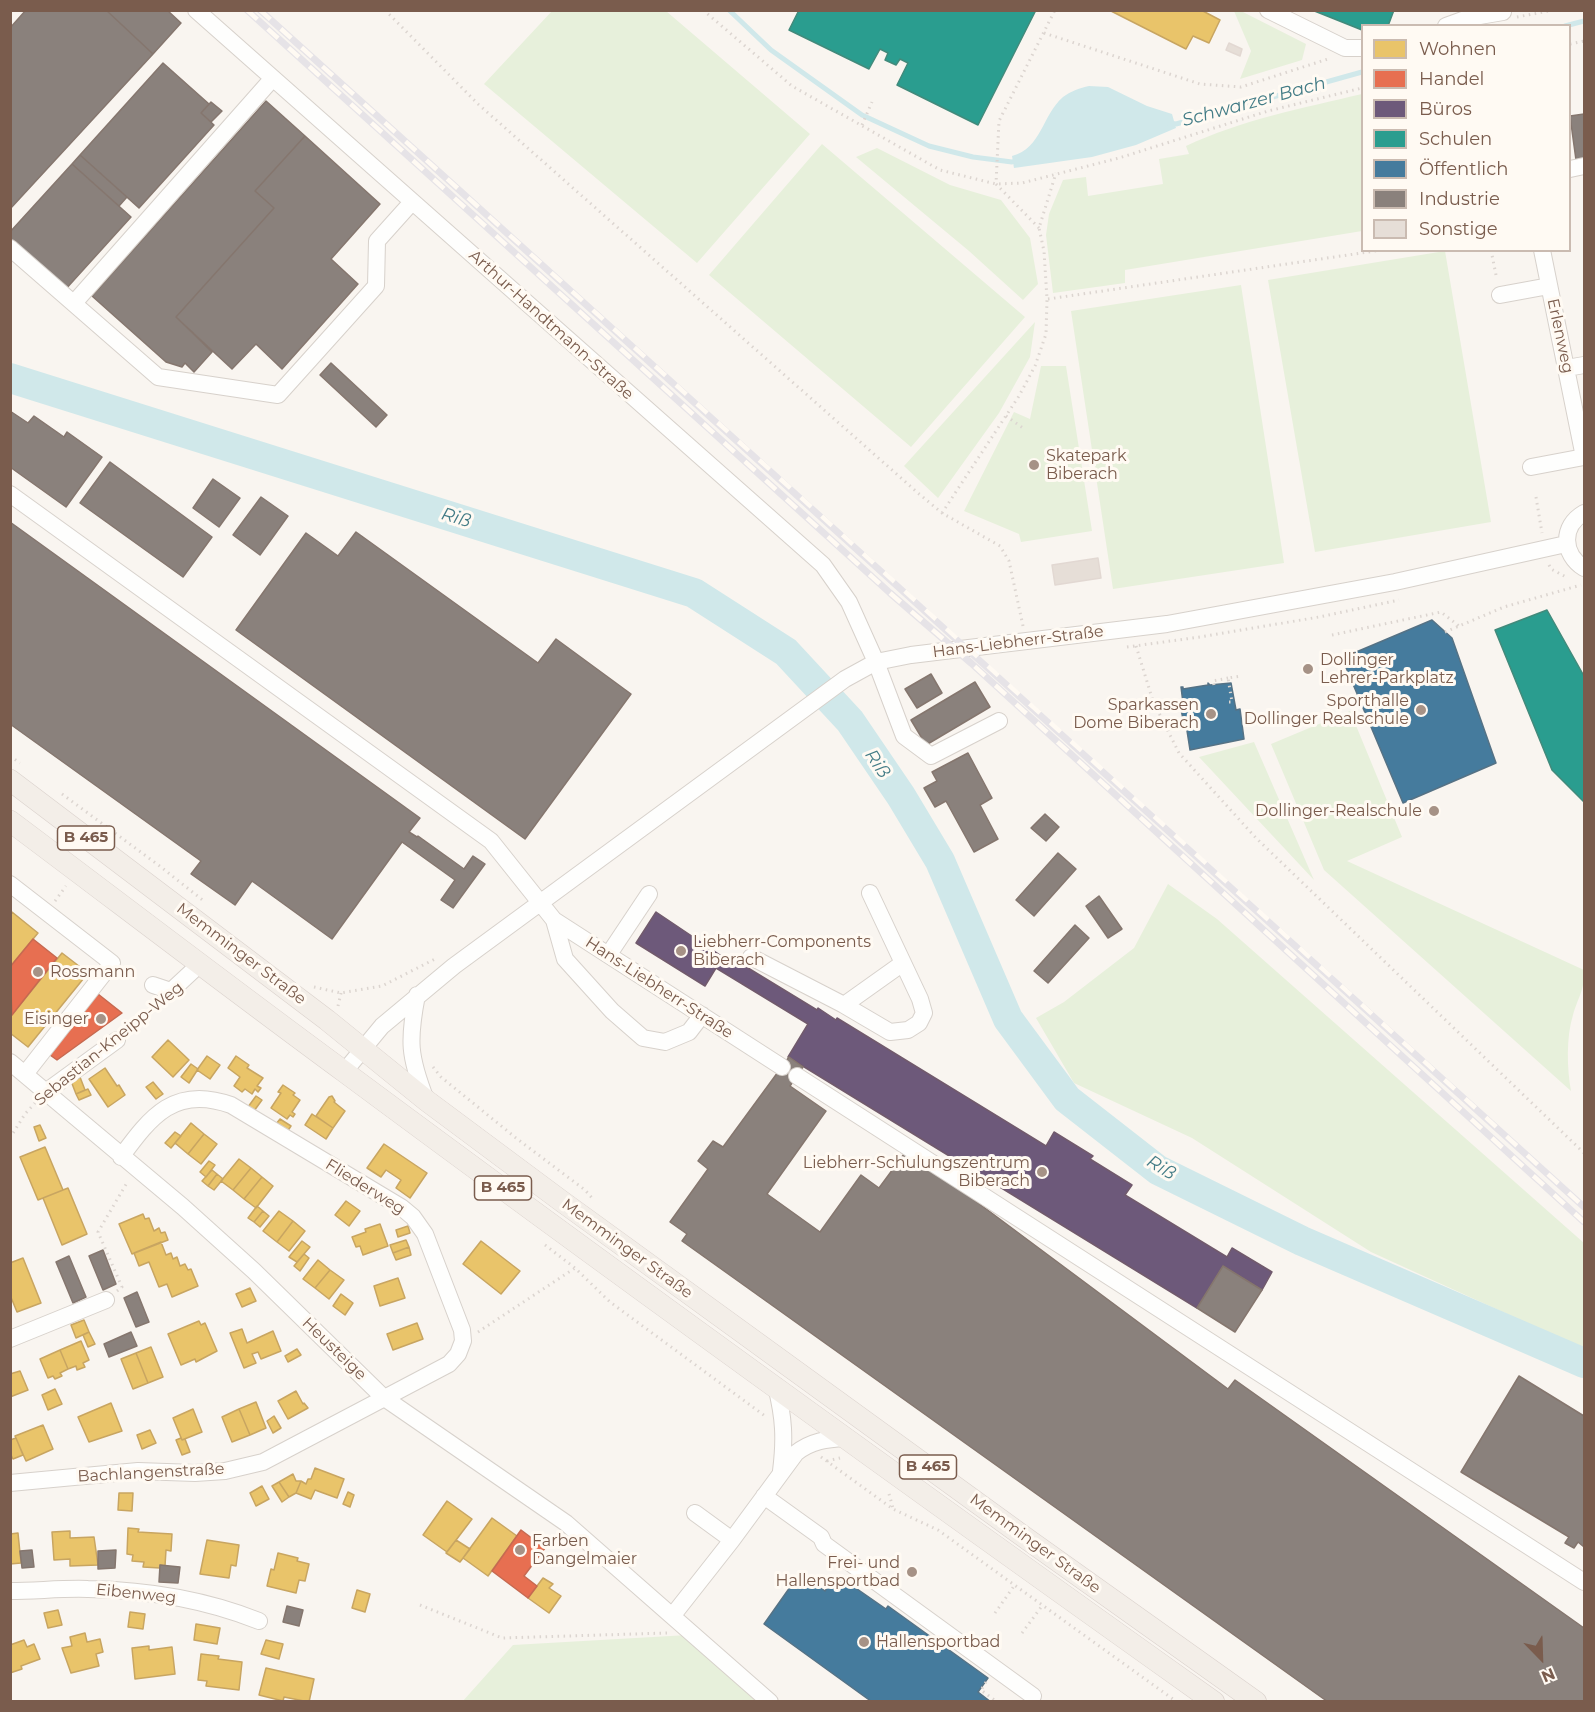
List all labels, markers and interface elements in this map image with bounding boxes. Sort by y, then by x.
legend [1361,24,1571,252]
text: Wohnen [1419,38,1497,60]
text: Handel [1419,68,1484,90]
water label: Schwarzer Bach [1180,72,1328,132]
text: Büros [1419,98,1472,120]
text: Schulen [1419,128,1492,150]
text: Öffentlich [1419,158,1508,180]
text: Industrie [1419,188,1500,210]
text: Sonstige [1419,218,1498,240]
street label: Arthur-Handtmann-Straße [465,246,637,404]
street label: Erlenweg [1543,297,1577,375]
place label: Skatepark Biberach [1046,446,1127,484]
marker: Skatepark Biberach [1027,458,1041,472]
water label: Riß [439,503,473,533]
street label: Hans-Liebherr-Straße [931,622,1105,662]
place label: Dollinger Lehrer-Parkplatz [1320,650,1454,688]
marker: Dollinger Lehrer-Parkplatz [1301,662,1315,676]
place label: Sporthalle Dollinger Realschule [1244,691,1409,729]
place label: Sparkassen Dome Biberach [1073,695,1199,733]
marker: Sporthalle Dollinger Realschule [1414,703,1428,717]
marker: Sparkassen Dome Biberach [1204,707,1218,721]
water label: Riß [860,746,894,782]
place label: Dollinger-Realschule [1255,801,1422,821]
marker: Dollinger-Realschule [1427,804,1441,818]
road number: B 465 [58,826,115,850]
street label: Memminger Straße [172,899,310,1009]
place label: Liebherr-Components Biberach [693,932,871,970]
street label: Hans-Liebherr-Straße [582,933,736,1043]
marker: Liebherr-Components Biberach [674,944,688,958]
place label: Rossmann [50,962,135,982]
marker: Rossmann [31,965,45,979]
street label: Sebastian-Kneipp-Weg [31,978,187,1110]
place label: Eisinger [24,1009,89,1029]
marker: Eisinger [94,1012,108,1026]
water label: Riß [1143,1151,1179,1185]
place label: Liebherr-Schulungszentrum Biberach [803,1153,1030,1191]
street label: Fliederweg [322,1155,408,1219]
marker: Liebherr-Schulungszentrum Biberach [1035,1165,1049,1179]
road number: B 465 [474,1176,532,1200]
street label: Memminger Straße [558,1195,696,1303]
street label: Heusteige [298,1314,370,1384]
road number: B 465 [900,1455,956,1479]
street label: Bachlangenstraße [77,1460,225,1486]
street label: Memminger Straße [966,1490,1104,1598]
place label: Farben Dangelmaier [532,1531,637,1569]
marker: Farben Dangelmaier [513,1543,527,1557]
place label: Frei- und Hallensportbad [776,1553,900,1591]
marker: Frei- und Hallensportbad [905,1565,919,1579]
street label: Eibenweg [95,1580,177,1608]
north arrow [1511,1628,1571,1688]
place label: Hallensportbad [876,1632,1000,1652]
marker: Hallensportbad [857,1635,871,1649]
text: N [1539,1664,1558,1686]

